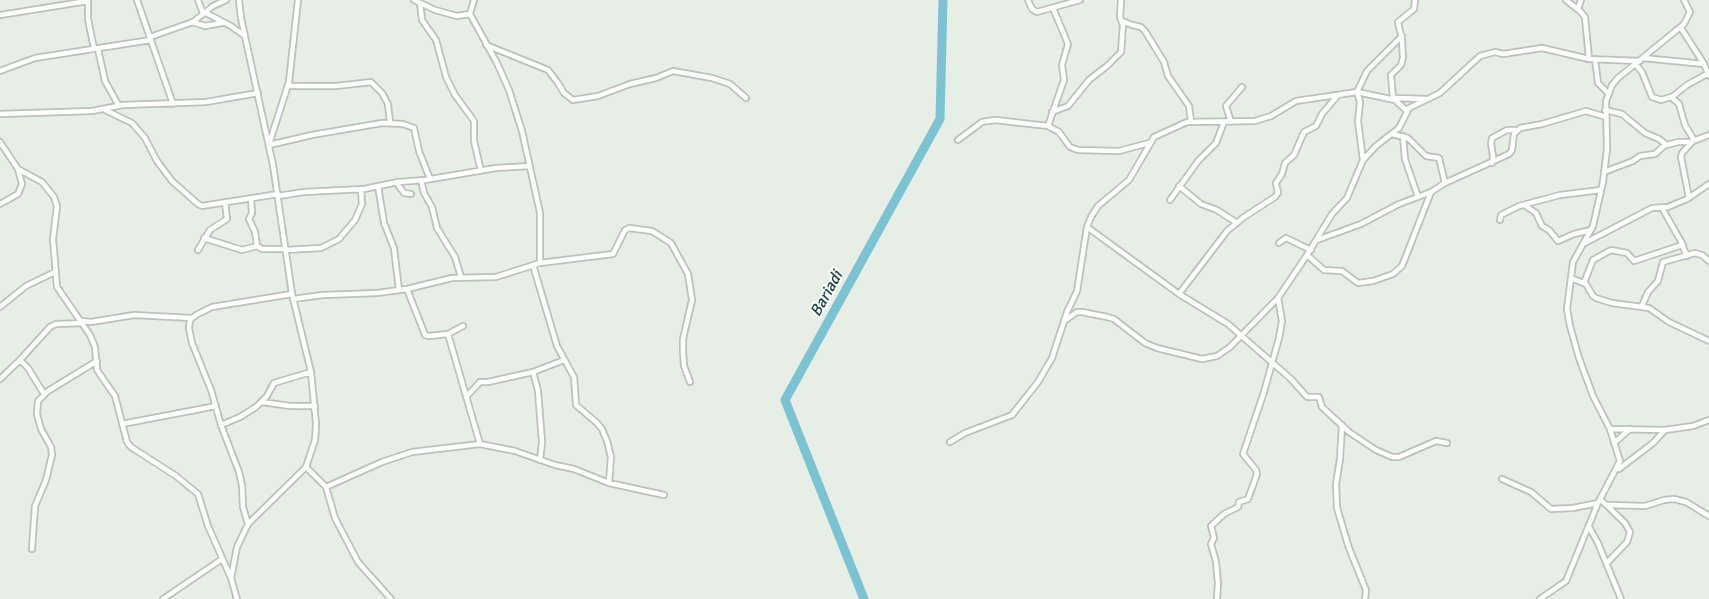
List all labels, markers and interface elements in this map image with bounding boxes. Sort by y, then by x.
water label: Bariadi [807,268,847,320]

